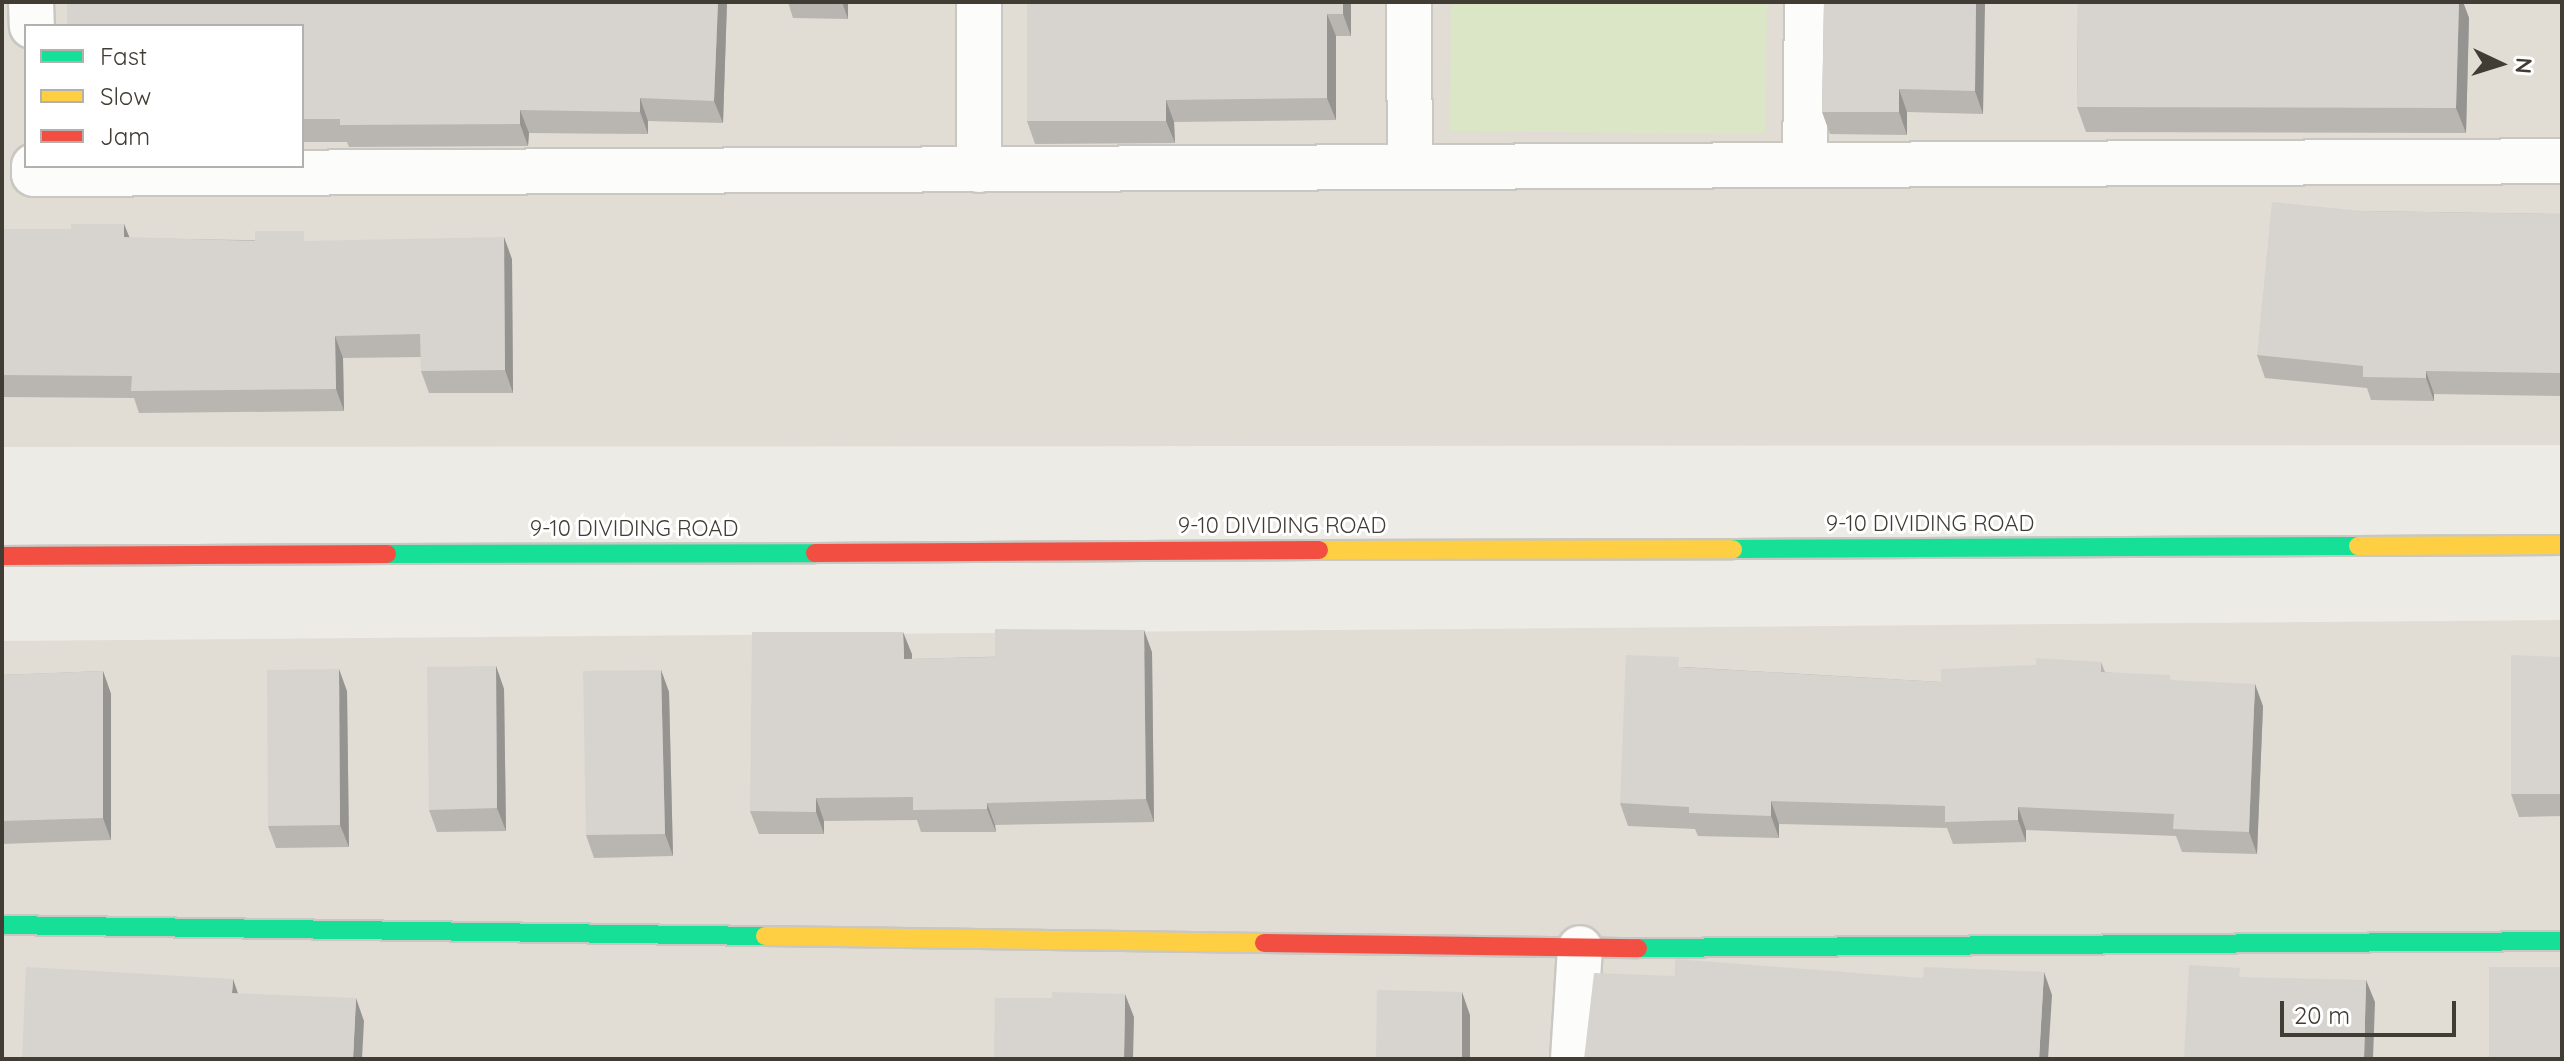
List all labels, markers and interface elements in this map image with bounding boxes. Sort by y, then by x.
legend [24,24,304,168]
north arrow [2460,24,2540,104]
text: Fast [100,41,147,71]
text: N [2509,57,2538,75]
text: Slow [100,81,151,111]
text: Jam [100,121,150,151]
street label: 9-10 DIVIDING ROAD [1826,511,2034,537]
street label: 9-10 DIVIDING ROAD [1178,513,1386,539]
street label: 9-10 DIVIDING ROAD [530,516,738,542]
scale bar [2284,985,2460,1035]
text: 20 m [2294,1000,2350,1030]

